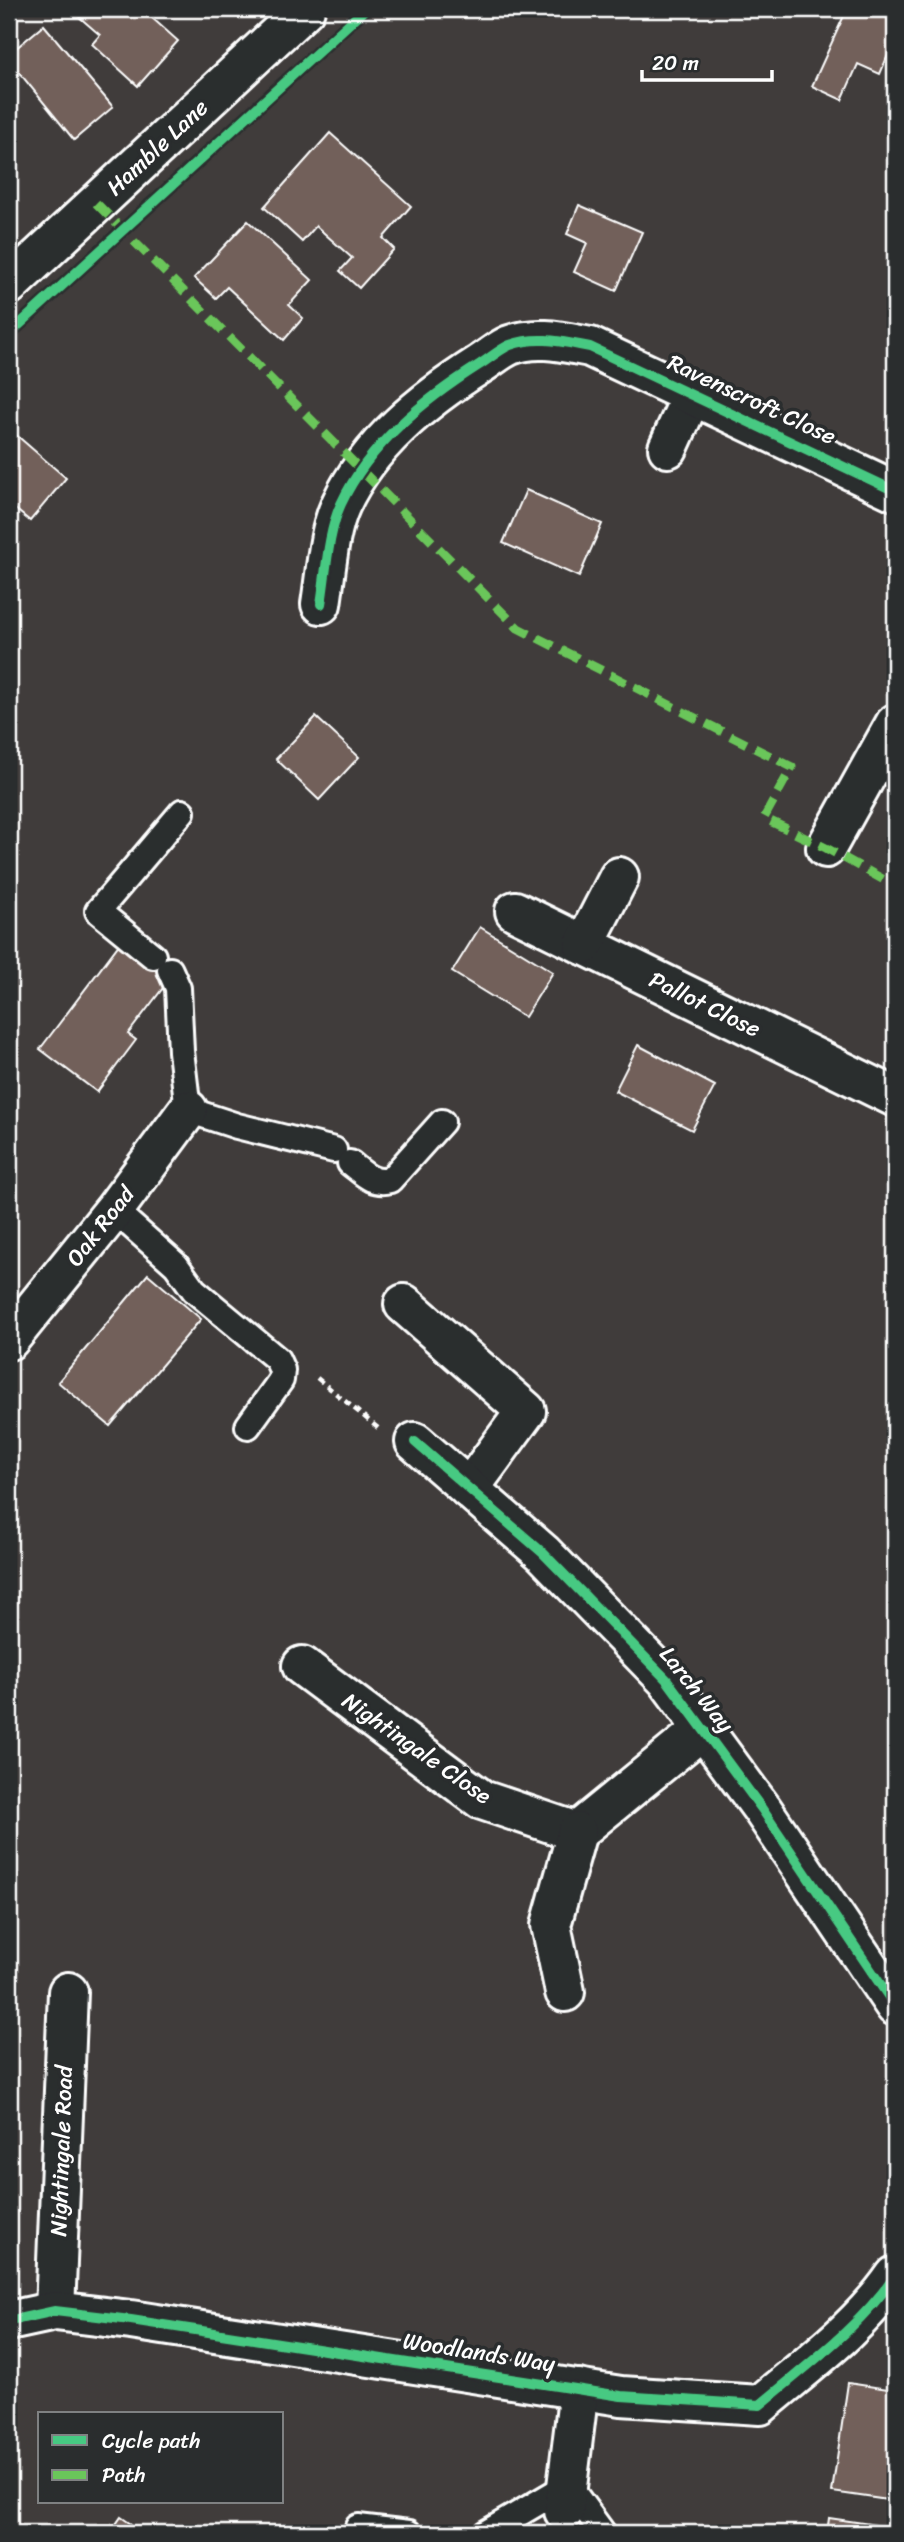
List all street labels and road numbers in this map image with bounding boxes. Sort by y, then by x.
street label: Hamble Lane [96,88,218,206]
street label: Ravenscroft Close [660,342,843,457]
street label: Pallot Close [642,960,768,1049]
street label: Oak Road [55,1175,147,1276]
street label: Larch Way [648,1637,745,1742]
street label: Nightingale Close [333,1681,500,1816]
street label: Nightingale Road [38,2063,85,2237]
street label: Woodlands Way [400,2320,558,2385]

